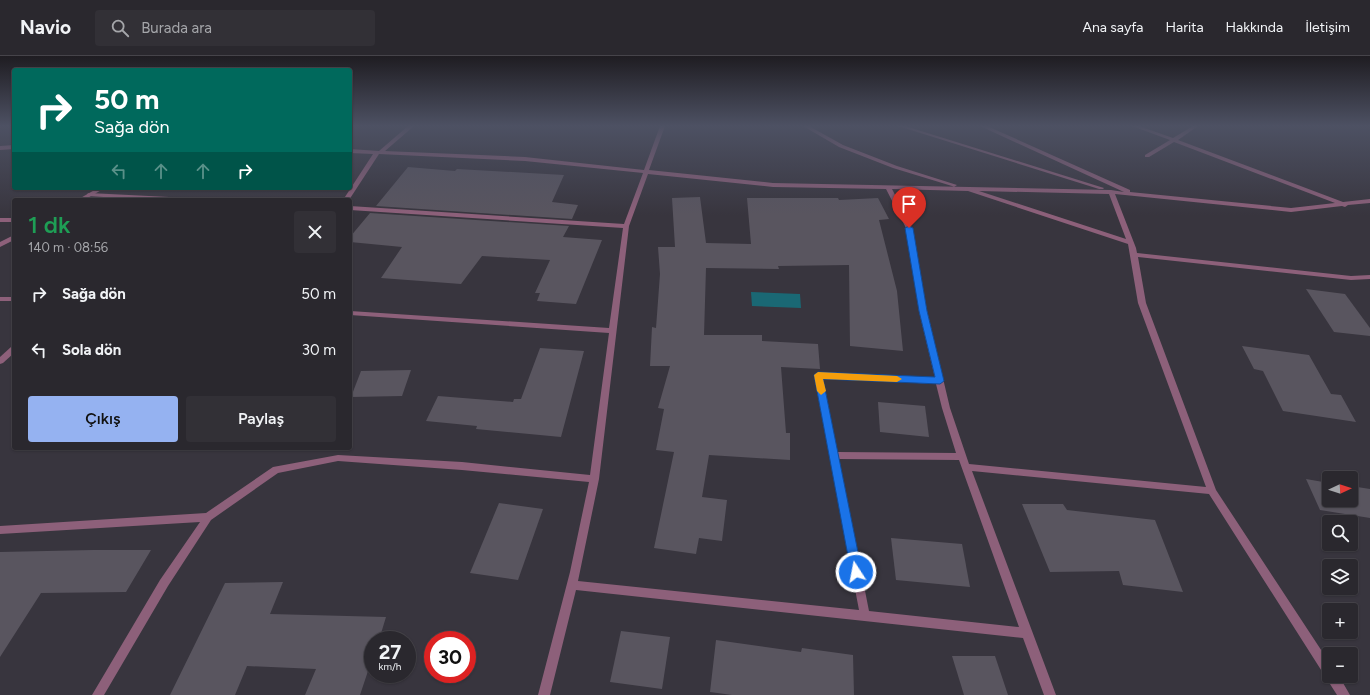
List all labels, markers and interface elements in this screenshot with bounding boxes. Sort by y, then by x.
search box [95,10,375,46]
text: Navio [20,16,71,39]
icon: search [109,17,131,39]
text: Burada ara [141,19,212,37]
text: Ana sayfa [1082,19,1144,36]
text: Harita [1166,19,1204,36]
text: Hakkında [1226,19,1283,36]
text: İletişim [1305,19,1350,36]
text: 50 m [94,82,160,116]
icon: right [28,84,80,136]
text: Sağa dön [94,116,169,138]
icon: left [108,160,130,182]
icon: ahead [150,160,172,182]
icon: ahead [192,160,214,182]
icon: right [234,160,256,182]
pin [892,187,926,228]
icon: arrive [898,193,920,215]
text: 1 dk [28,210,70,239]
button: close [294,211,336,253]
text: 140 m · 08:56 [28,240,108,255]
icon: right [28,283,50,305]
text: Sağa dön [62,285,126,303]
text: 50 m [301,285,336,303]
icon: left [28,339,50,361]
text: Sola dön [62,341,121,359]
text: 30 m [302,341,336,359]
button: Çıkış [28,396,178,442]
button: Paylaş [186,396,336,442]
north arrow [1322,471,1358,507]
map controls [1322,471,1358,683]
button: search [1322,515,1358,551]
position arrow [835,551,877,593]
button: layers [1322,559,1358,595]
button: + [1322,603,1358,639]
speed limit sign: 30 [424,631,476,683]
text: 27 [379,640,401,664]
button: − [1322,647,1358,683]
text: km/h [379,660,401,673]

